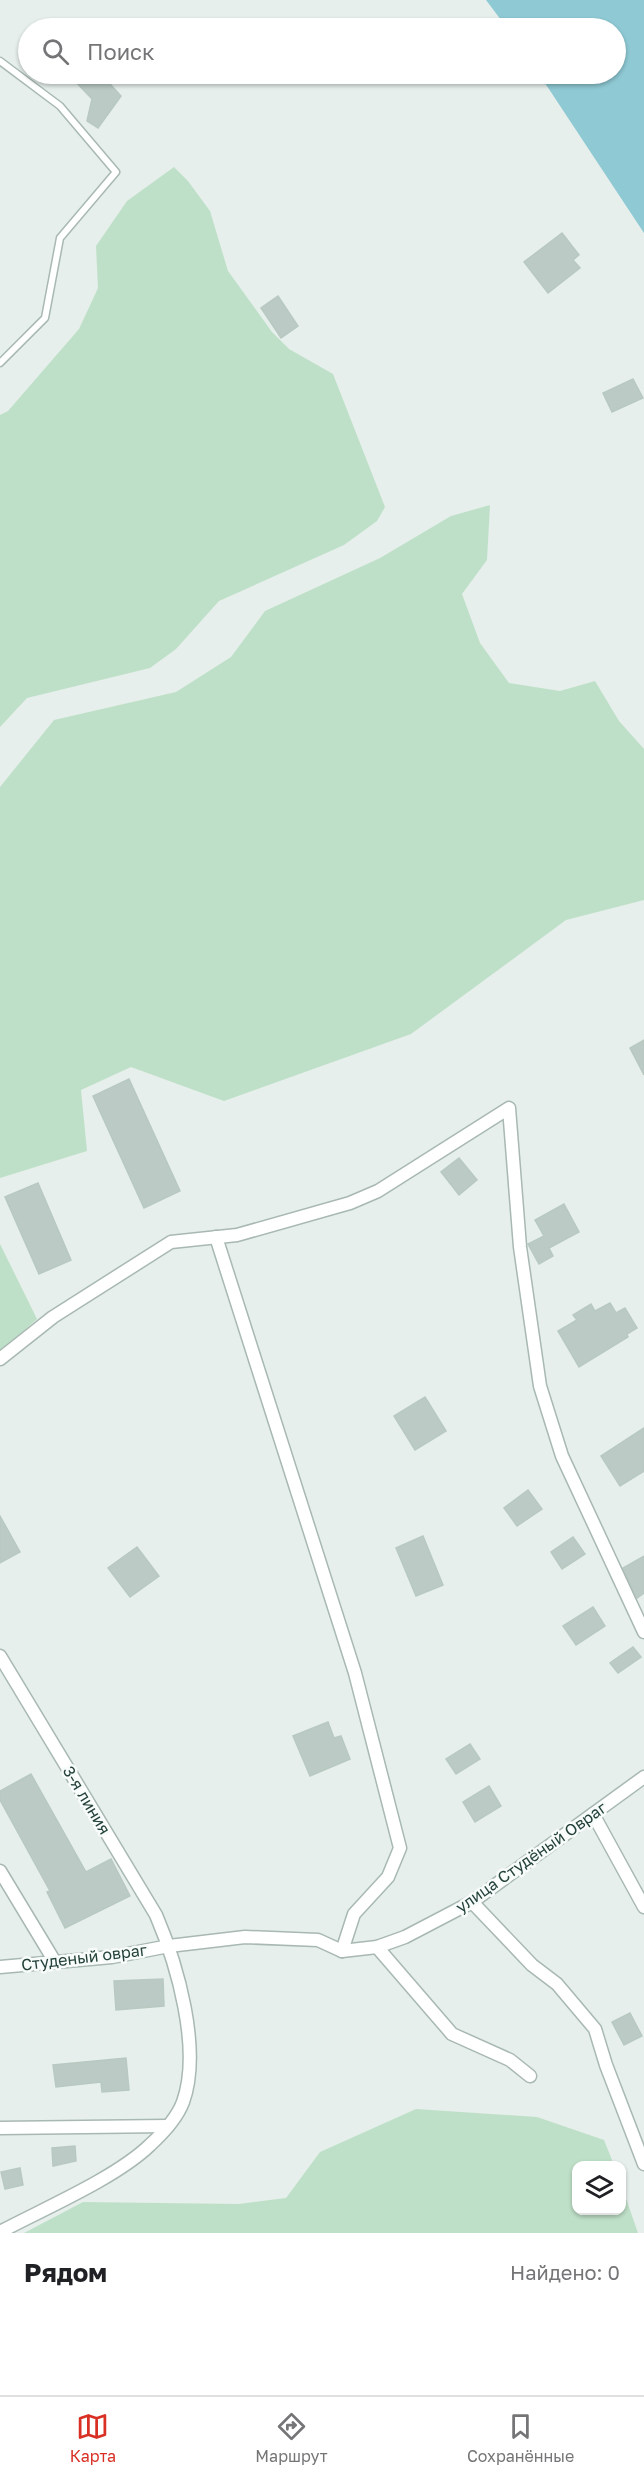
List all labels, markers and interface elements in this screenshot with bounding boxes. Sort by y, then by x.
search box [18,18,626,84]
icon: search [39,35,72,68]
text: Поиск [87,38,155,65]
street label: 3-я линия [59,1762,115,1838]
street label: улица Студёный Овраг [452,1797,611,1917]
street label: Студеный овраг [20,1939,149,1975]
map controls [572,2161,626,2215]
button: layers [572,2161,626,2215]
text: Рядом [24,2257,107,2288]
text: Найдено: 0 [510,2260,620,2284]
tab: Карта [70,2410,116,2466]
tab: Маршрут [255,2410,328,2466]
tab: Сохранённые [467,2410,574,2466]

